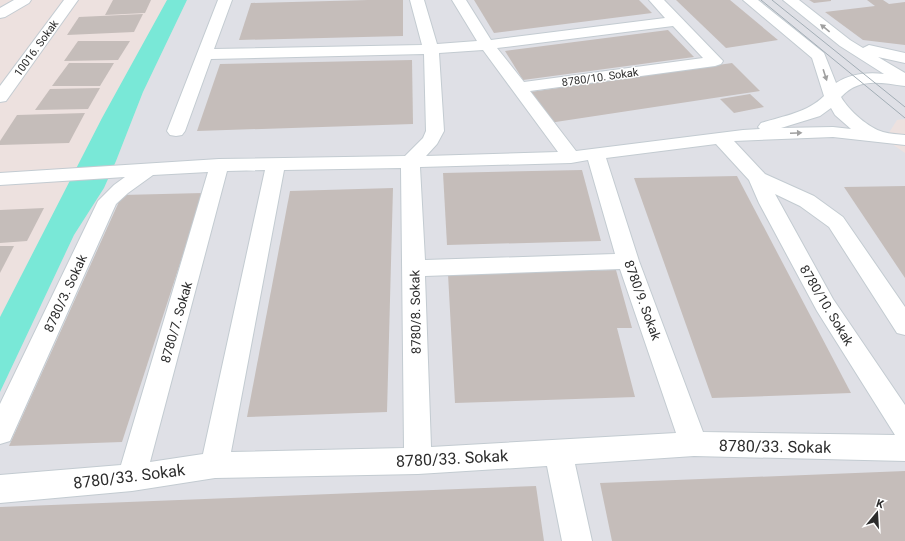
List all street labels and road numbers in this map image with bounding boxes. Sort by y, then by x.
street label: 10016. Sokak [12,17,61,79]
street label: 8780/10. Sokak [561,66,640,89]
street label: 8780/3. Sokak [41,252,90,334]
street label: 8780/9. Sokak [621,258,664,343]
street label: 8780/10. Sokak [797,262,857,349]
street label: 8780/8. Sokak [407,269,424,354]
street label: 8780/7. Sokak [158,279,195,365]
street label: 8780/33. Sokak [719,436,832,457]
street label: 8780/33. Sokak [395,446,509,471]
street label: 8780/33. Sokak [72,460,187,493]

